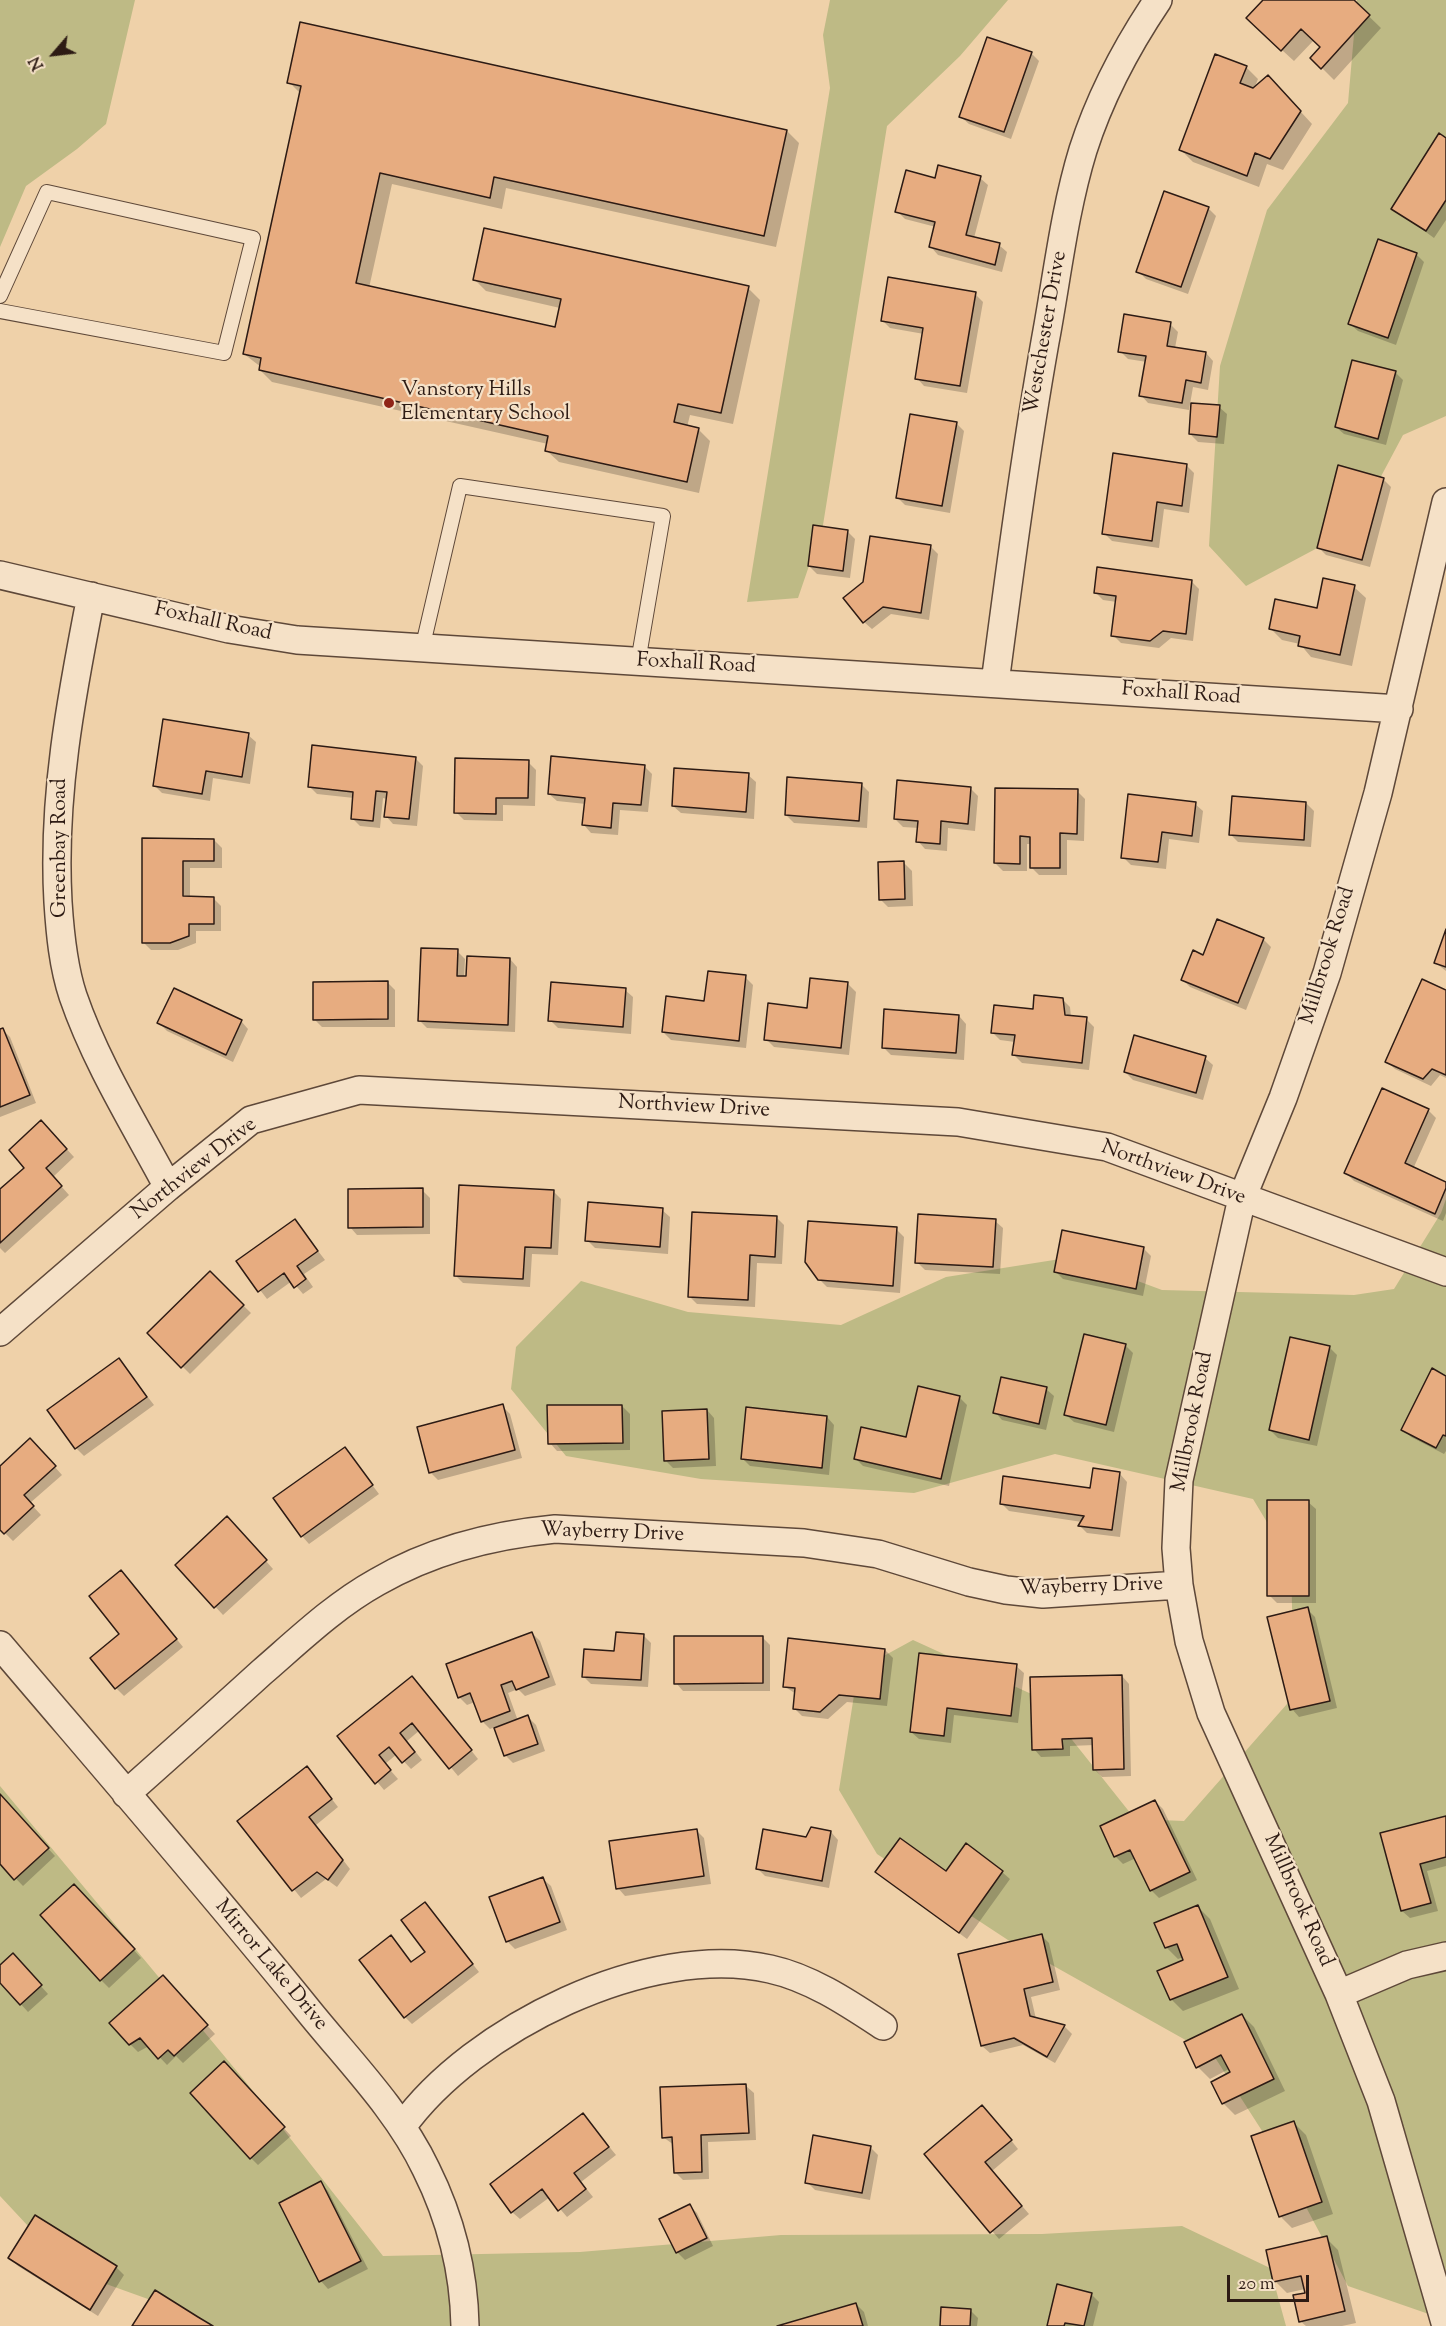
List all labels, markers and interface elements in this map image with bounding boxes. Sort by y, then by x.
north arrow [24,24,84,84]
text: N [25,52,51,74]
street label: Westchester Drive [1020,249,1074,417]
place label: Vanstory Hills Elementary School [401,378,570,428]
marker: Vanstory Hills Elementary School [382,396,396,410]
street label: Foxhall Road [152,598,274,648]
street label: Foxhall Road [636,649,756,681]
street label: Foxhall Road [1121,678,1241,712]
street label: Greenbay Road [48,778,74,918]
street label: Millbrook Road [1296,884,1362,1028]
street label: Northview Drive [617,1091,771,1125]
street label: Northview Drive [127,1113,263,1227]
street label: Northview Drive [1097,1136,1249,1212]
street label: Millbrook Road [1168,1350,1220,1494]
street label: Wayberry Drive [540,1519,684,1549]
street label: Wayberry Drive [1019,1573,1163,1603]
street label: Millbrook Road [1257,1831,1337,1971]
street label: Mirror Lake Drive [208,1895,332,2037]
scale bar [1230,2263,1312,2301]
text: 20 m [1238,2272,1275,2298]

